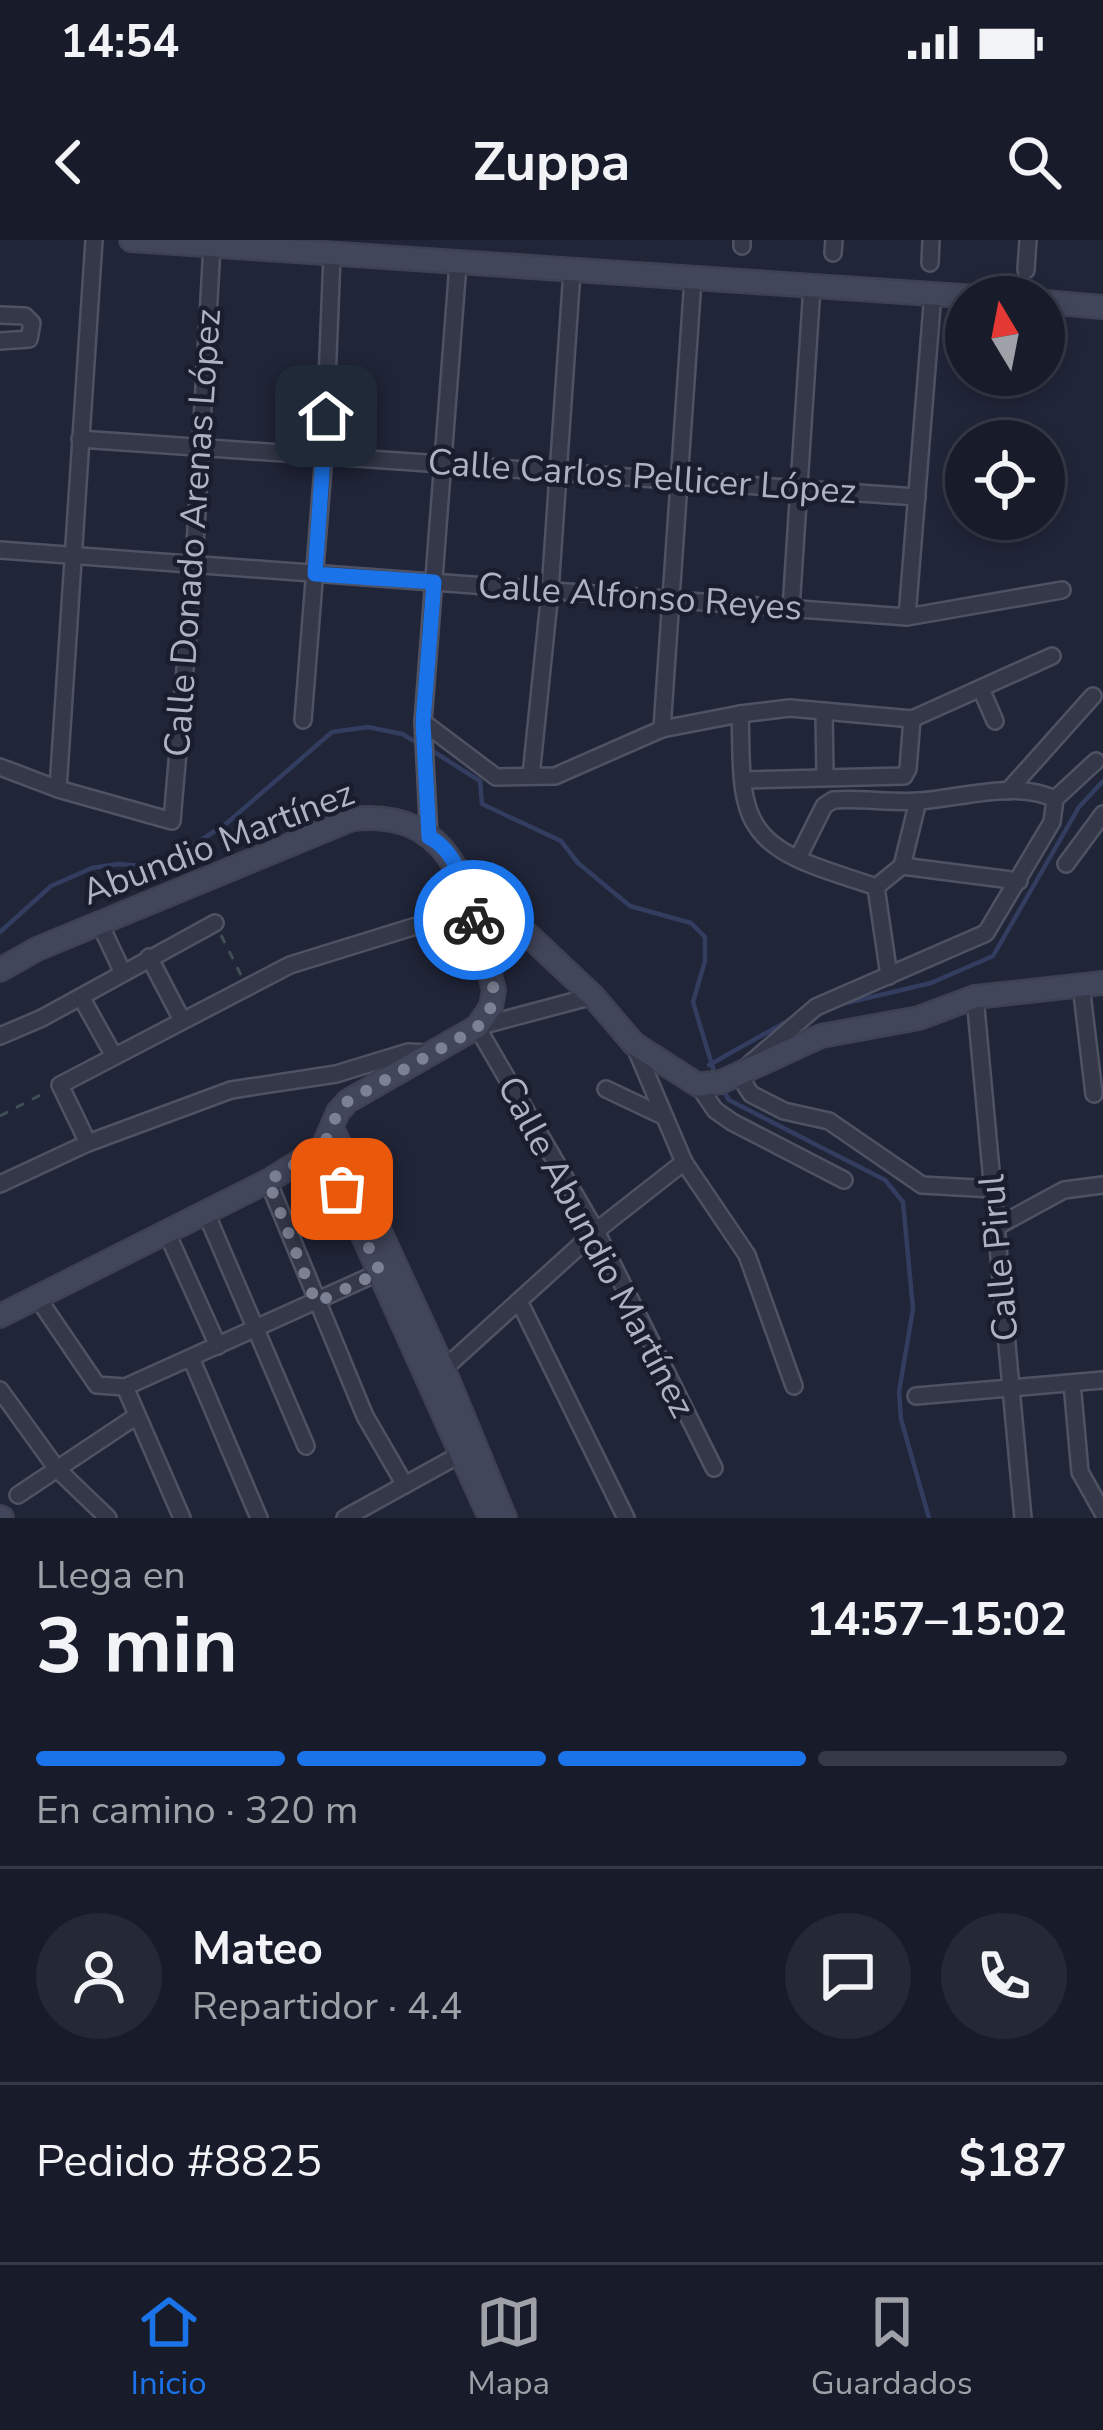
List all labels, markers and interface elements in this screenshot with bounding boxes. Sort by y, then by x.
text: 14:54 [60,12,179,73]
text: Zuppa [473,125,630,199]
icon: back [36,129,102,195]
icon: search [1001,129,1067,195]
north arrow [945,276,1065,396]
map controls [945,276,1065,540]
street label: Calle Donado Arenas López [153,307,233,759]
pin [275,365,377,467]
icon: home [293,383,359,449]
button: locate [945,420,1065,540]
street label: Calle Carlos Pellicer López [426,438,858,516]
street label: Calle Alfonso Reyes [476,561,804,633]
street label: Abundio Martínez [75,769,361,917]
courier [414,860,534,980]
icon: bike [441,887,507,953]
street label: Calle Abundio Martínez [485,1068,707,1426]
pin [291,1138,393,1240]
icon: bag [309,1156,375,1222]
street label: Calle Pirul [967,1172,1031,1343]
text: Llega en [36,1549,186,1602]
text: 14:57–15:02 [806,1590,1067,1651]
text: 3 min [36,1593,238,1700]
text: En camino · 320 m [36,1784,358,1837]
button: person [36,1913,162,2039]
button: chat [785,1913,911,2039]
button: phone [941,1913,1067,2039]
text: Mateo [192,1919,323,1980]
text: Repartidor · 4.4 [192,1980,463,2033]
text: Pedido #8825 [36,2131,322,2192]
text: $187 [959,2131,1067,2192]
tab: Inicio [130,2289,207,2406]
tab: Mapa [467,2289,550,2406]
tab: Guardados [811,2289,973,2406]

